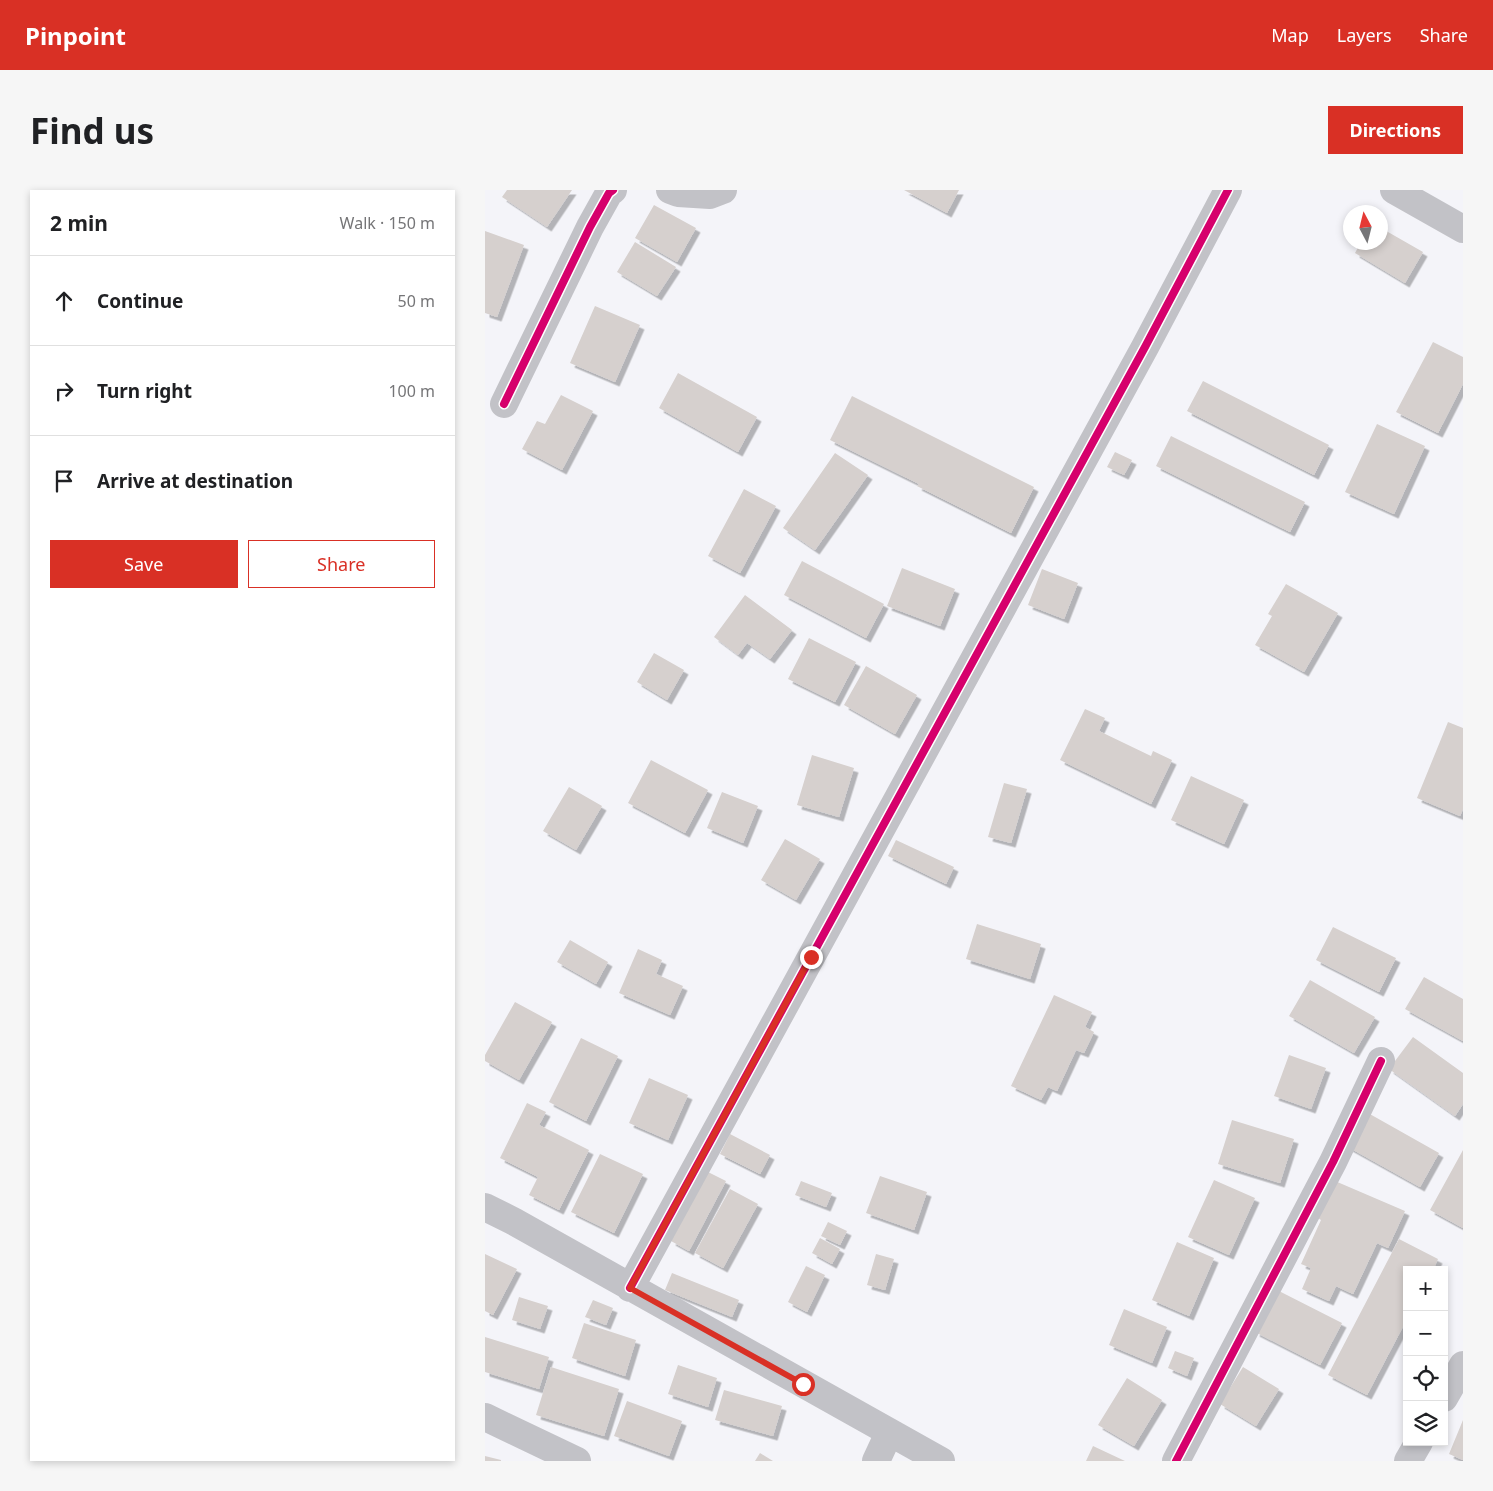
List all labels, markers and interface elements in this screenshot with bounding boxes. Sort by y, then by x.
text: Pinpoint [25,19,126,52]
text: Map [1271,23,1309,47]
text: Layers [1337,23,1392,47]
text: Share [1420,23,1468,47]
button: Directions [1328,106,1463,154]
text: Find us [30,107,154,154]
north arrow [1343,205,1388,250]
text: 2 min [50,209,108,237]
text: Walk · 150 m [340,212,435,234]
icon: ahead [50,287,78,315]
text: Continue [97,288,183,314]
text: 50 m [398,290,435,312]
icon: right [50,377,78,405]
text: Turn right [97,378,192,404]
text: 100 m [388,380,435,402]
icon: arrive [50,467,78,495]
text: Arrive at destination [97,468,293,494]
button: Save [50,540,238,588]
button: Share [248,540,435,588]
route end [800,946,823,969]
map controls [1403,1266,1448,1446]
button: + [1403,1266,1448,1311]
button: − [1403,1311,1448,1356]
button: locate [1403,1356,1448,1401]
route start [792,1373,815,1396]
button: layers [1403,1401,1448,1446]

